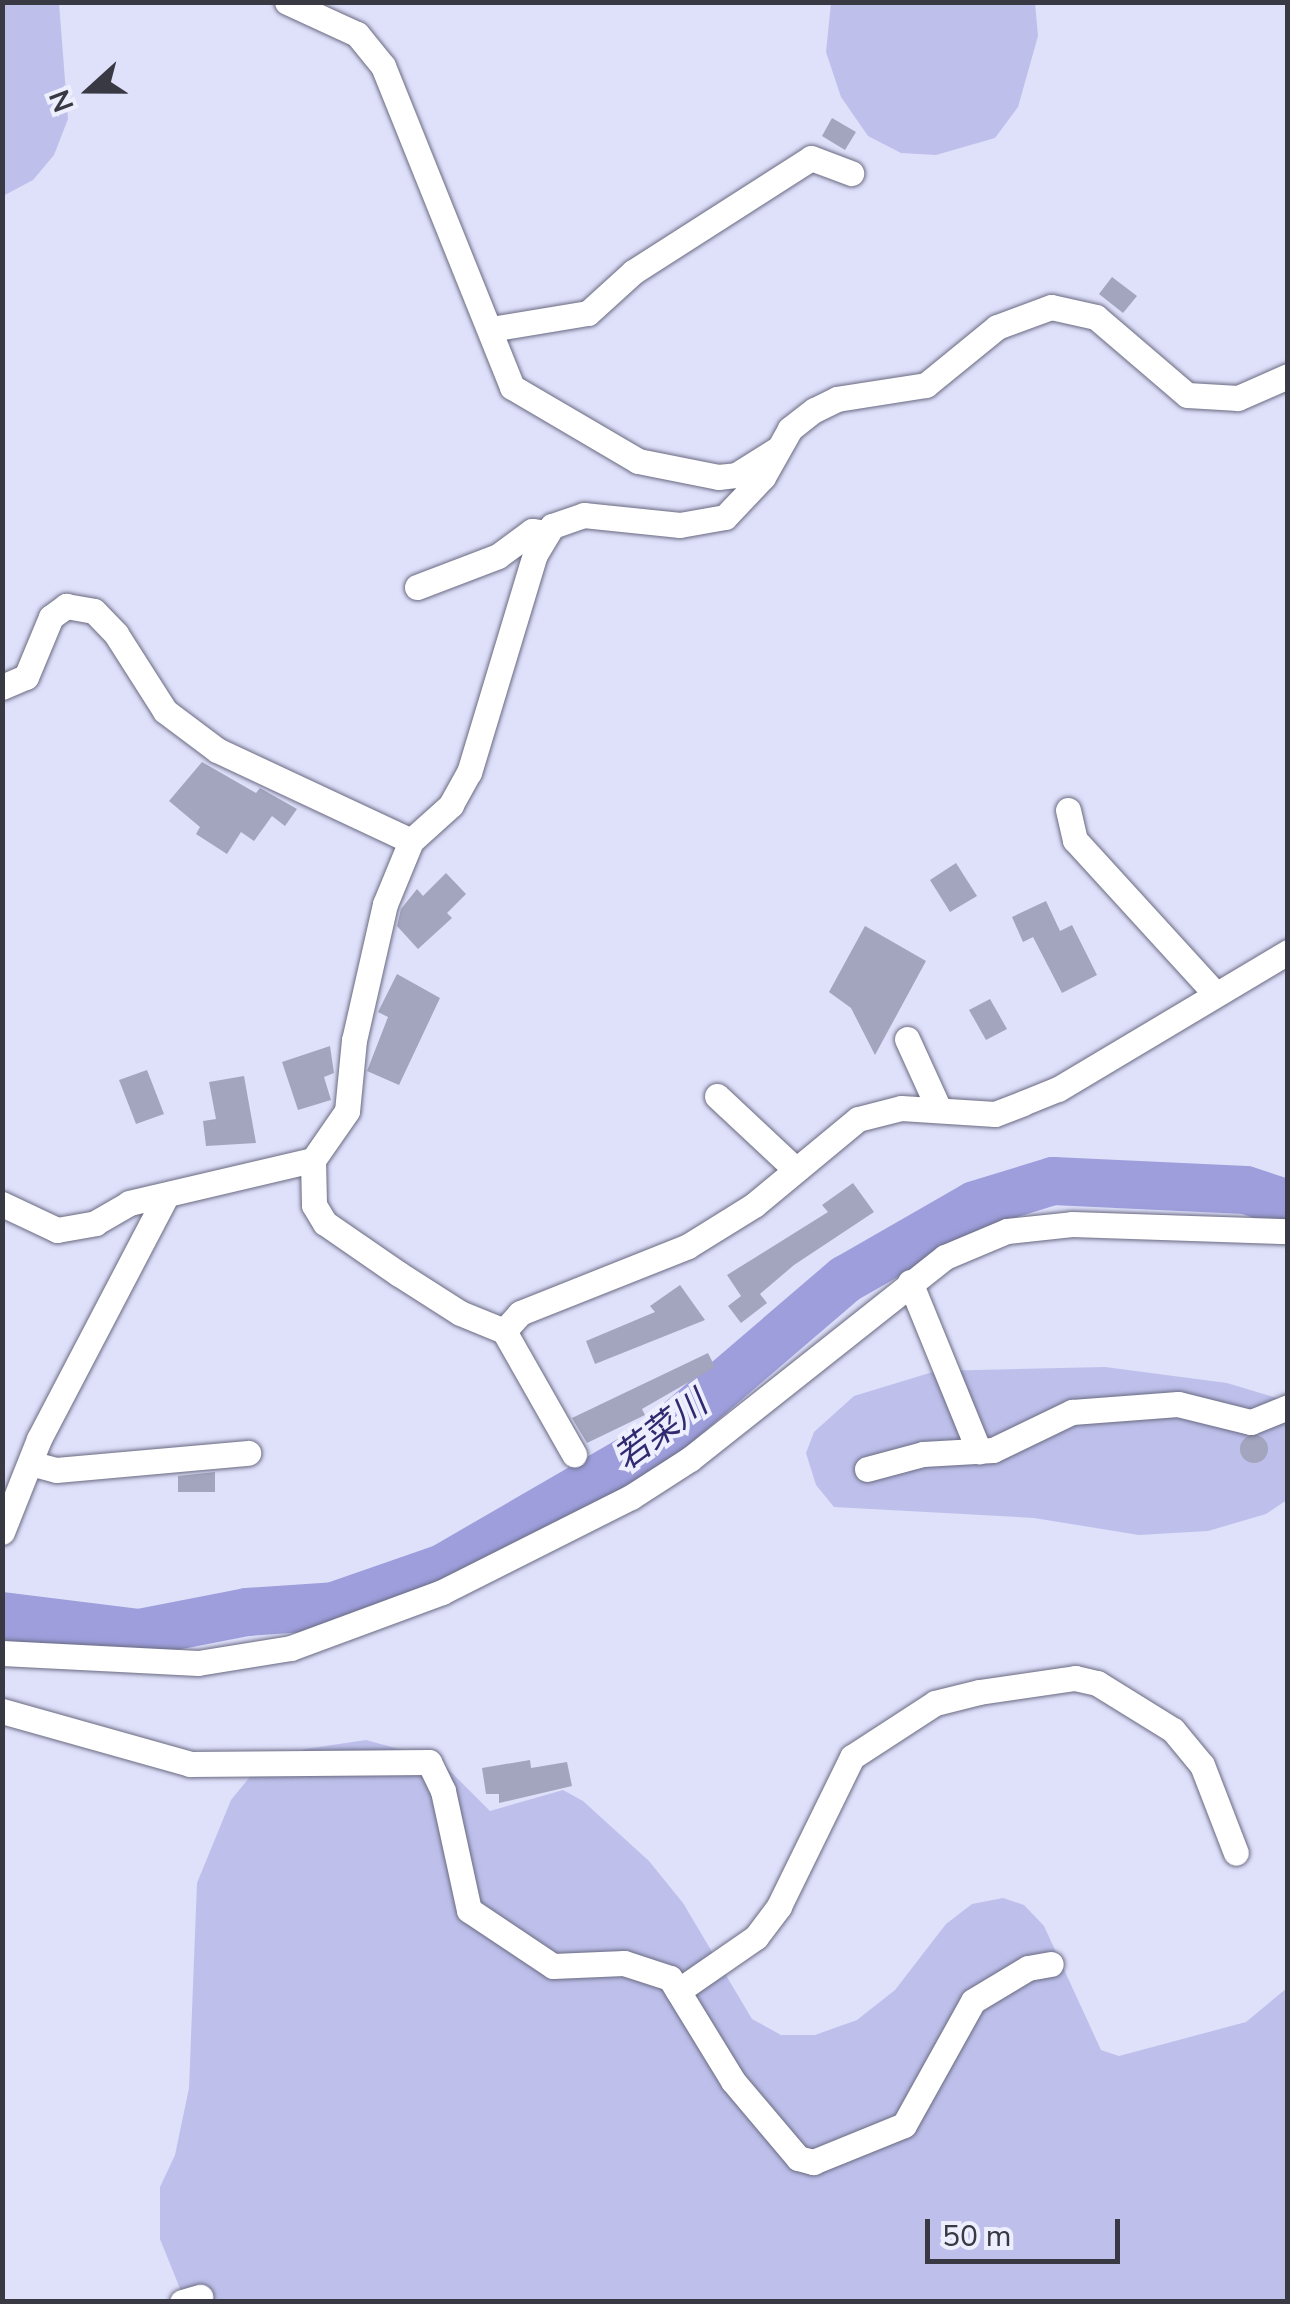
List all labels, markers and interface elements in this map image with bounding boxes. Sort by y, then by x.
north arrow [40,40,140,140]
text: N [41,84,83,117]
water label: 若菜川 [606,1383,716,1479]
scale bar [930,2199,1125,2261]
text: 50 m [942,2216,1011,2257]

